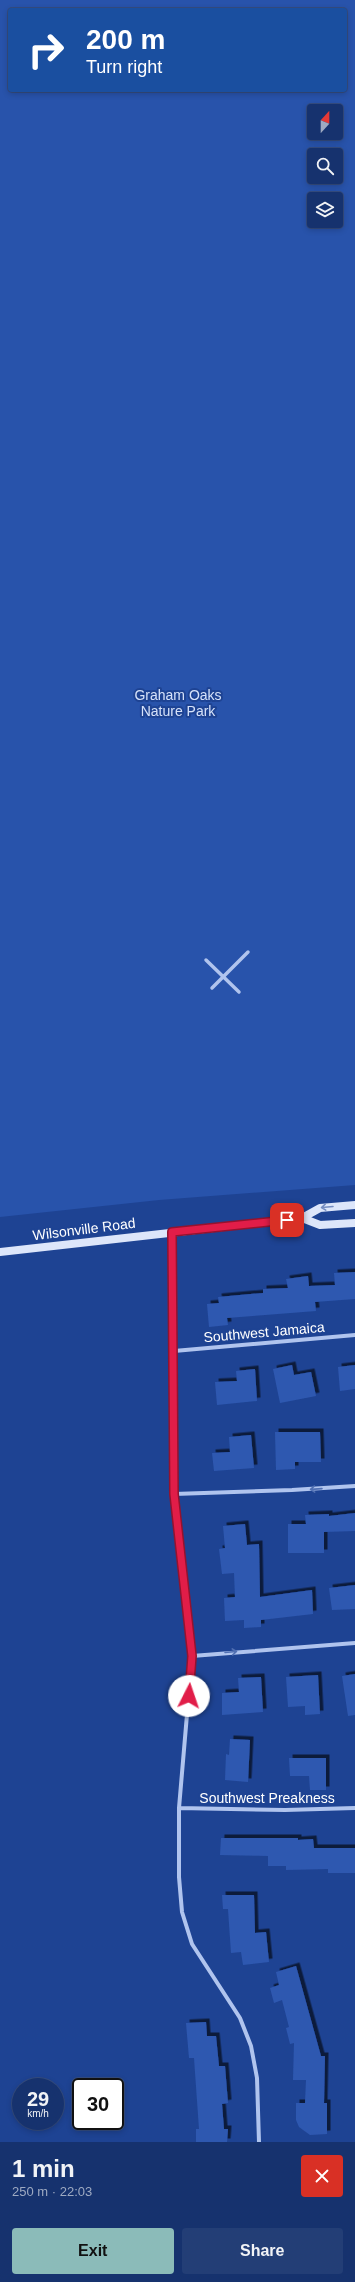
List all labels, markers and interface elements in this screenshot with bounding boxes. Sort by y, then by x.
icon: right [20,24,72,76]
text: 200 m [86,24,165,55]
text: Turn right [86,57,162,77]
north arrow [307,104,343,140]
map controls [307,104,343,228]
button: search [307,148,343,184]
button: layers [307,192,343,228]
park label: Graham Oaks Nature Park [134,687,222,719]
pin [270,1203,304,1237]
one-way arrow [321,1204,334,1211]
icon: arrive [276,1209,298,1231]
street label: Wilsonville Road [32,1215,136,1243]
street label: Southwest Jamaica [203,1319,325,1345]
one-way arrow [310,1485,323,1492]
one-way arrow [224,1648,237,1655]
position arrow [168,1675,210,1717]
street label: Southwest Preakness [199,1790,335,1806]
speed limit sign: 30 [72,2078,124,2130]
text: 29 [27,2088,49,2110]
text: km/h [27,2108,49,2119]
text: 1 min [12,2155,75,2182]
button: close [301,2155,343,2197]
text: 250 m · 22:03 [12,2184,92,2199]
button: Exit [12,2228,174,2274]
button: Share [182,2228,343,2274]

